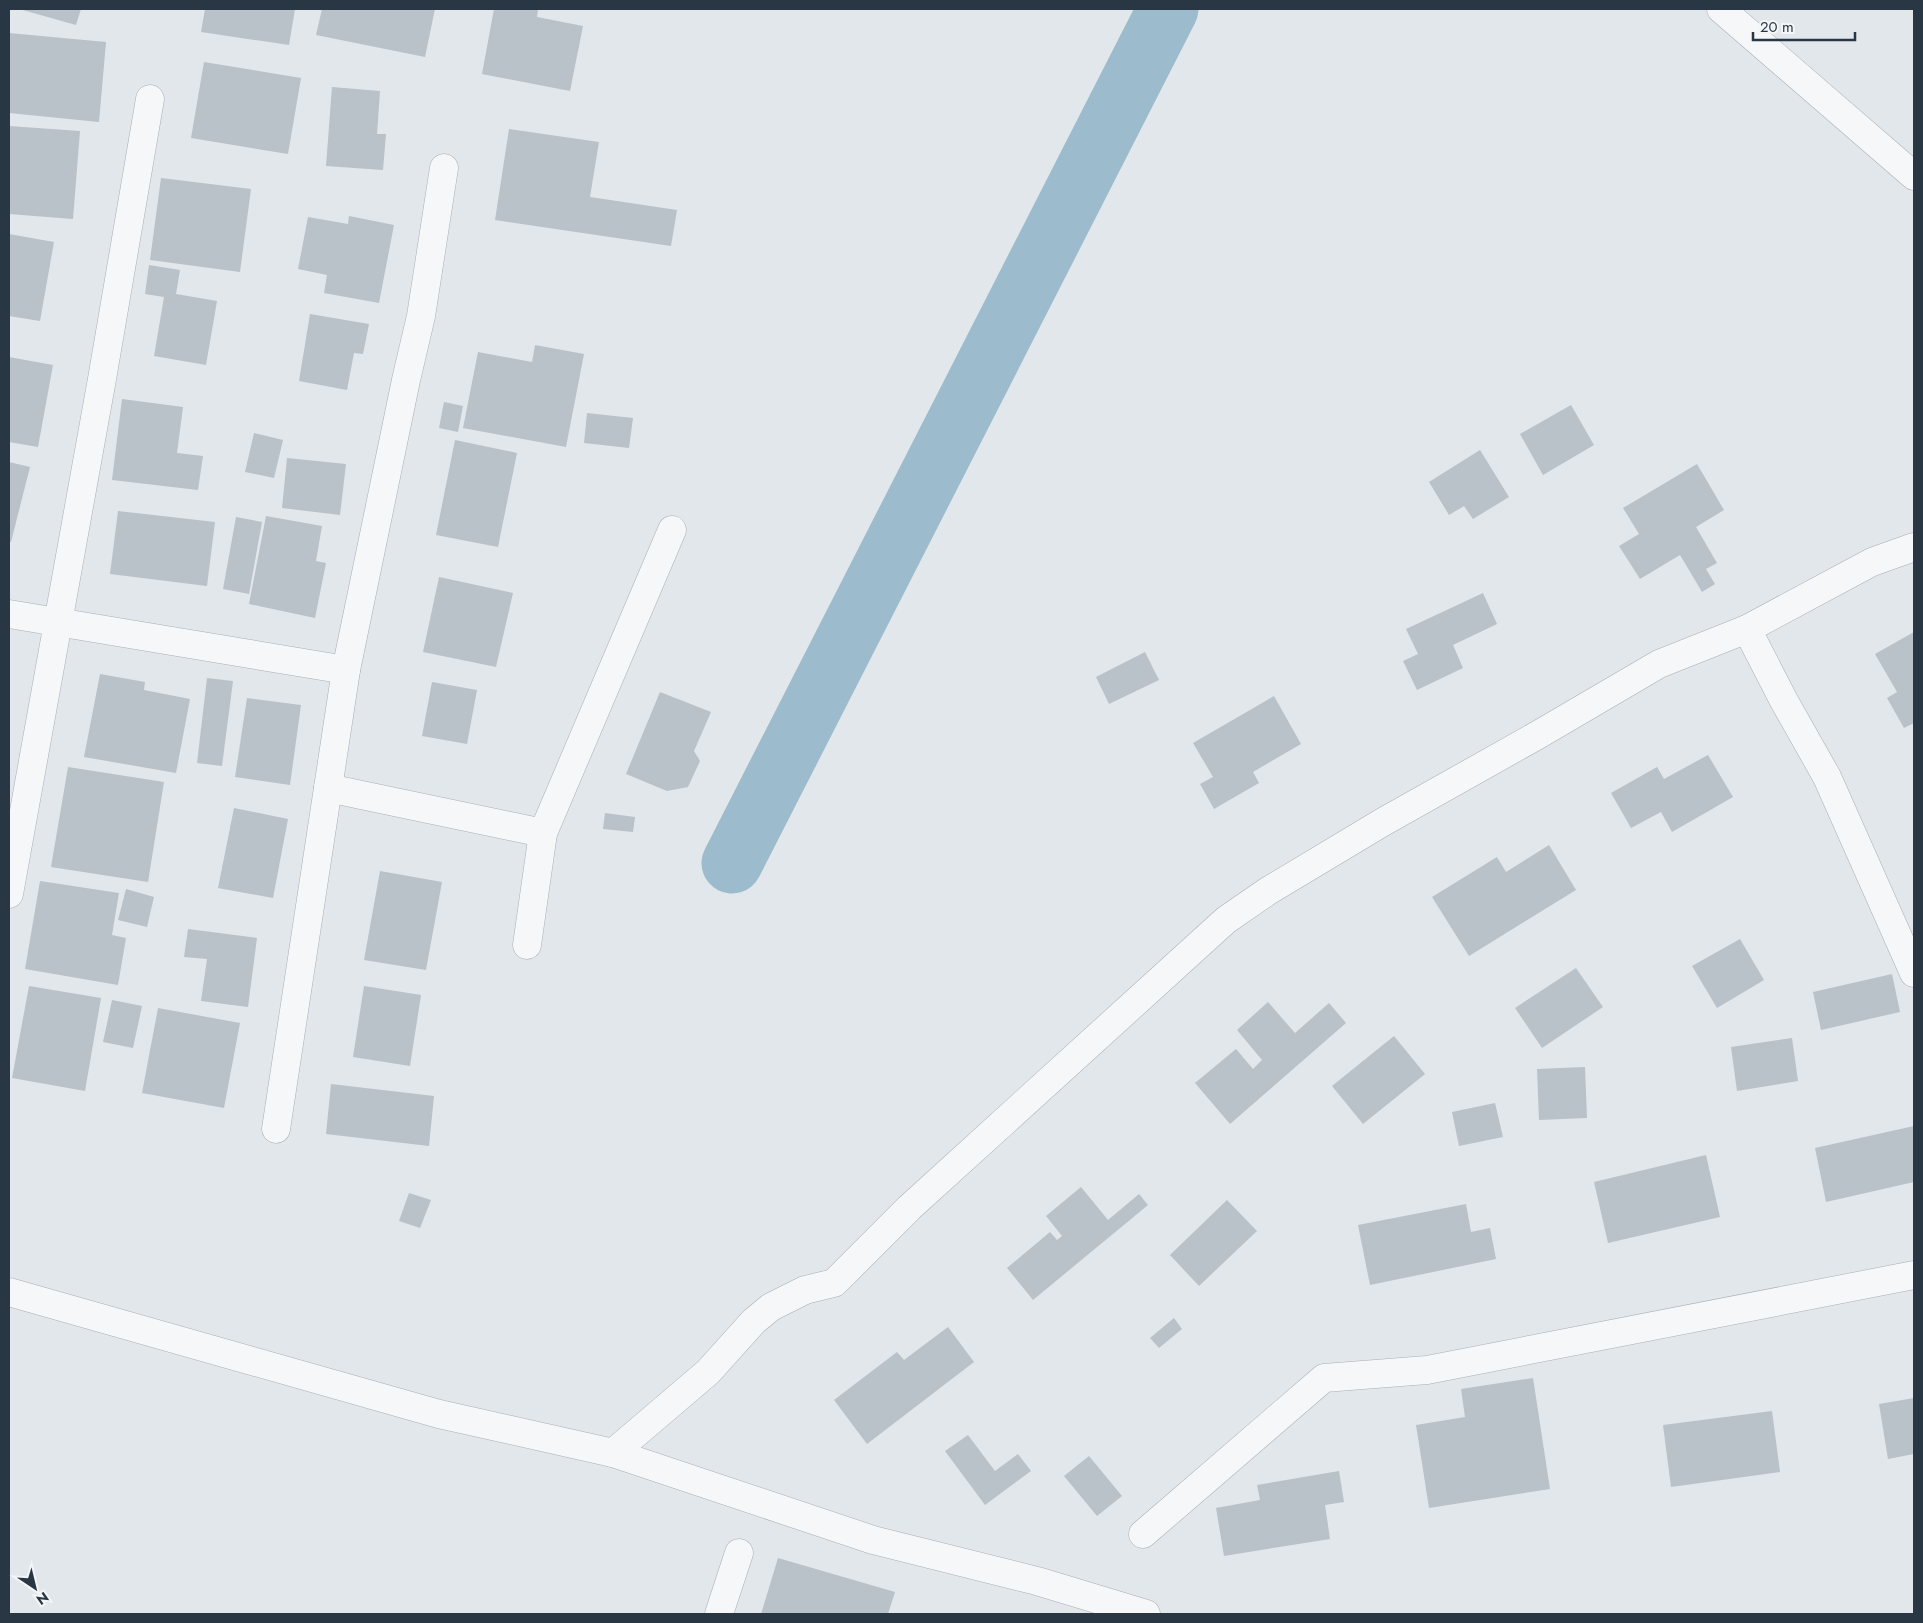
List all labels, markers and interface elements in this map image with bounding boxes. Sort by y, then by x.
scale bar [1753,10,1856,42]
text: 20 m [1760,16,1794,38]
north arrow [10,1563,60,1613]
text: N [32,1587,53,1610]

